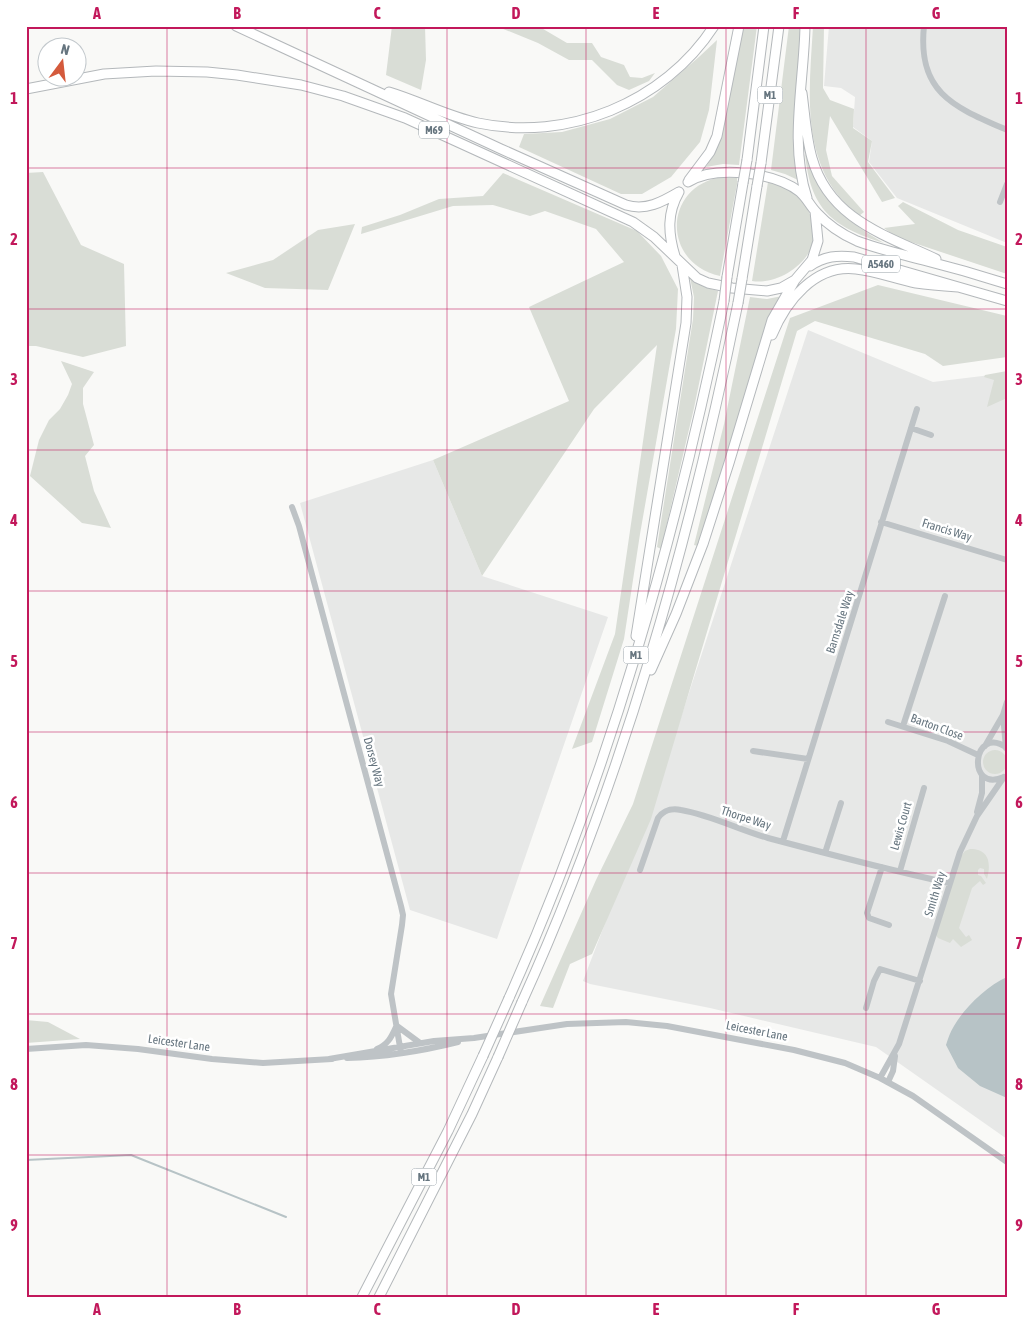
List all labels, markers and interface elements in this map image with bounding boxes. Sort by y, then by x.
text: A [92,4,101,22]
text: B [233,4,241,22]
text: C [373,4,381,22]
text: D [512,4,521,22]
text: E [653,4,660,22]
text: F [793,4,800,22]
text: G [932,4,941,22]
north arrow [38,38,88,88]
text: N [59,41,71,58]
road number: M1 [758,86,782,104]
text: 1 [10,89,18,107]
text: 1 [1015,89,1023,107]
road number: M69 [419,122,449,138]
text: 2 [10,230,18,248]
text: 2 [1015,230,1023,248]
road number: A5460 [862,255,900,272]
text: 3 [10,370,18,388]
text: 3 [1015,370,1023,388]
text: 4 [9,511,18,529]
text: 4 [1014,511,1023,529]
street label: Francis Way [920,516,974,544]
street label: Barnsdale Way [823,589,857,655]
road number: M1 [624,646,648,664]
text: 5 [10,652,18,670]
text: 5 [1015,652,1023,670]
street label: Barton Close [909,711,965,743]
street label: Dorsey Way [361,736,387,788]
text: 6 [10,793,18,811]
text: 6 [1015,793,1023,811]
street label: Lewis Court [887,800,915,852]
street label: Thorpe Way [719,803,773,833]
street label: Smith Way [922,870,948,918]
text: 7 [10,934,18,952]
text: 7 [1015,934,1023,952]
street label: Leicester Lane [725,1018,789,1044]
street label: Leicester Lane [147,1032,211,1054]
text: 8 [10,1075,18,1093]
text: 8 [1015,1075,1023,1093]
road number: M1 [412,1168,436,1186]
text: 9 [10,1216,18,1234]
text: 9 [1015,1216,1023,1234]
text: A [92,1300,101,1318]
text: B [233,1300,241,1318]
text: C [373,1300,381,1318]
text: D [512,1300,521,1318]
text: E [653,1300,660,1318]
text: F [793,1300,800,1318]
text: G [932,1300,941,1318]

